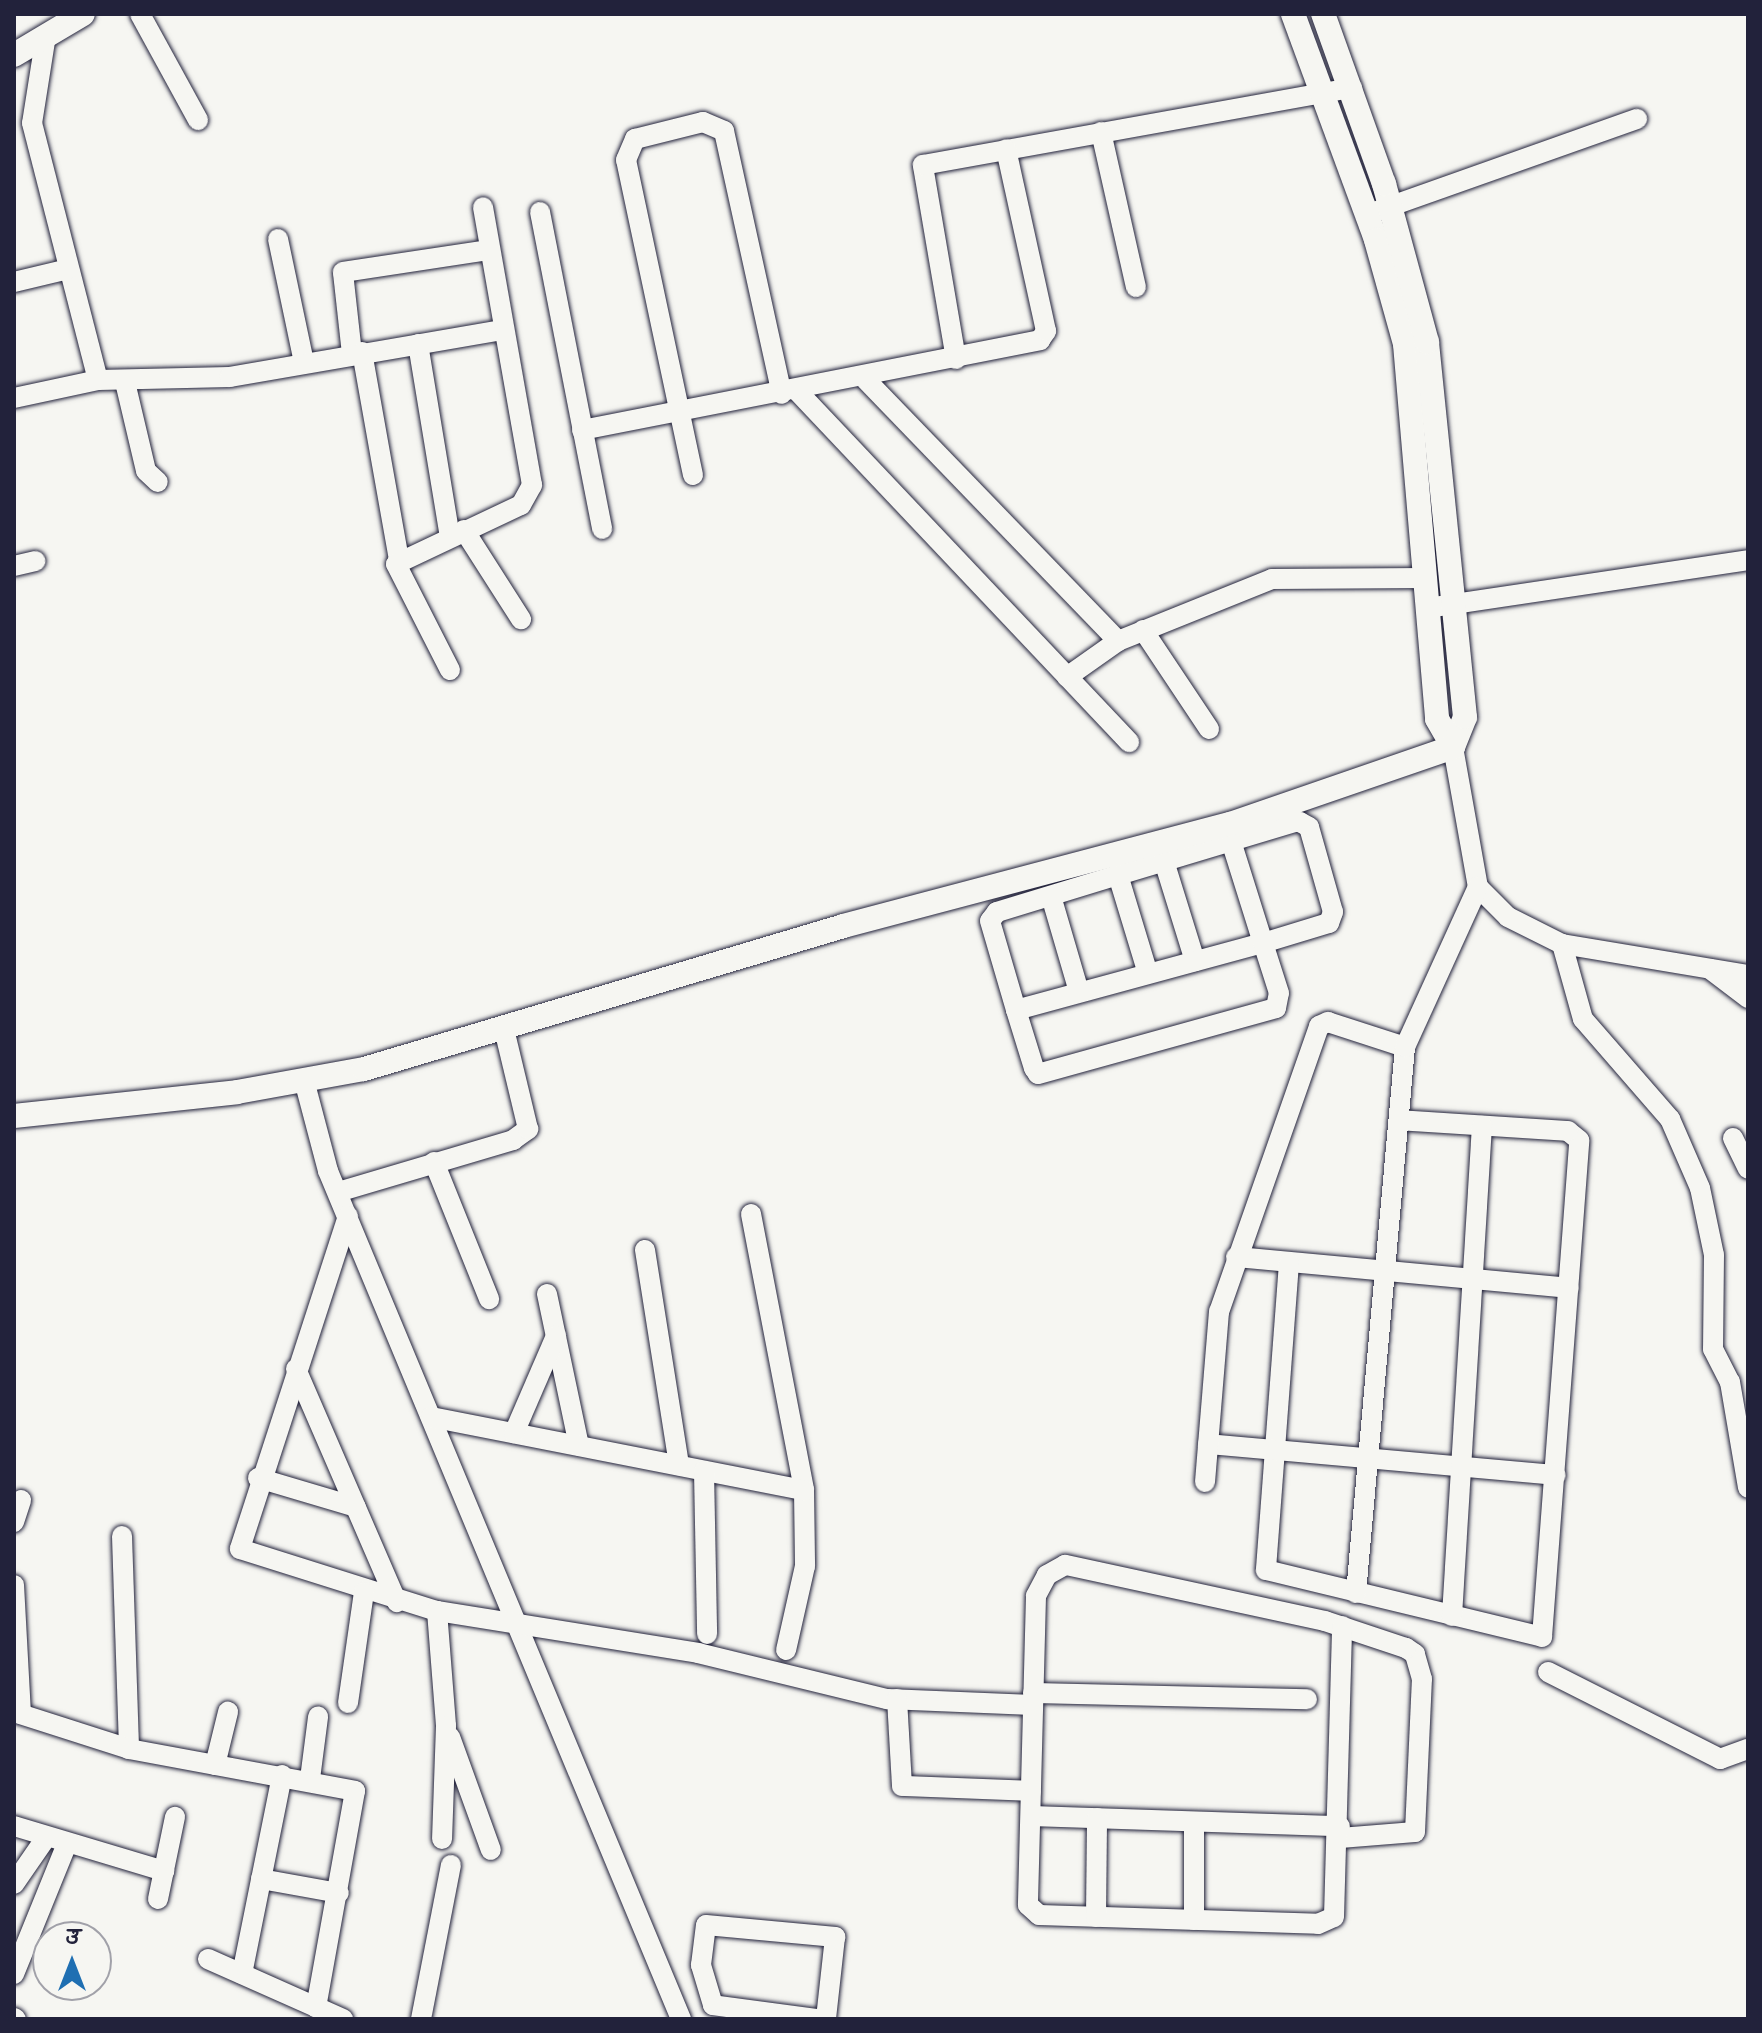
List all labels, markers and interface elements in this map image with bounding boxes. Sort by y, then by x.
north arrow [32,1921,112,2001]
text: उ [65,1921,79,1956]

